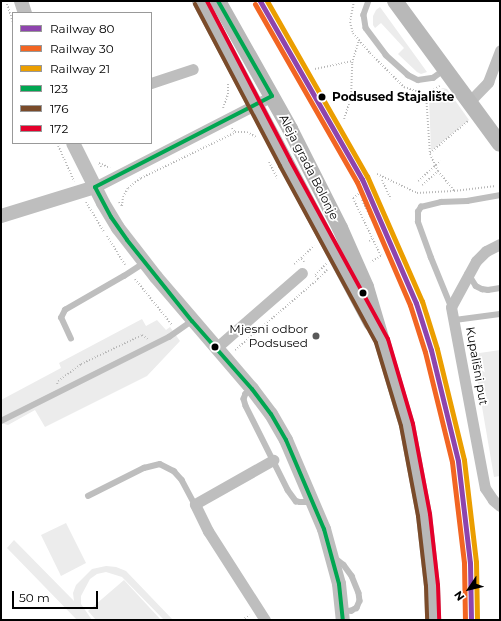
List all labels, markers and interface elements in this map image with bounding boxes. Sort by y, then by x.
legend [12,12,152,144]
text: Railway 80 [50,21,115,36]
text: Railway 30 [50,41,114,56]
text: Railway 21 [50,61,110,76]
text: 123 [50,81,68,96]
marker: Podsused Stajalište [315,90,329,104]
place label: Podsused Stajalište [332,90,454,104]
text: 176 [50,101,68,116]
street label: Aleja grada Bolonje [276,112,342,222]
text: 172 [50,121,68,136]
unlabelled marker [358,288,368,298]
place label: Mjesni odbor Podsused [229,322,308,350]
street label: Kupališni put [463,326,491,406]
marker: Mjesni odbor Podsused [311,331,321,341]
unlabelled marker [210,342,220,352]
north arrow [449,569,489,609]
scale bar [14,583,100,609]
text: N [451,588,467,604]
text: 50 m [19,590,50,605]

